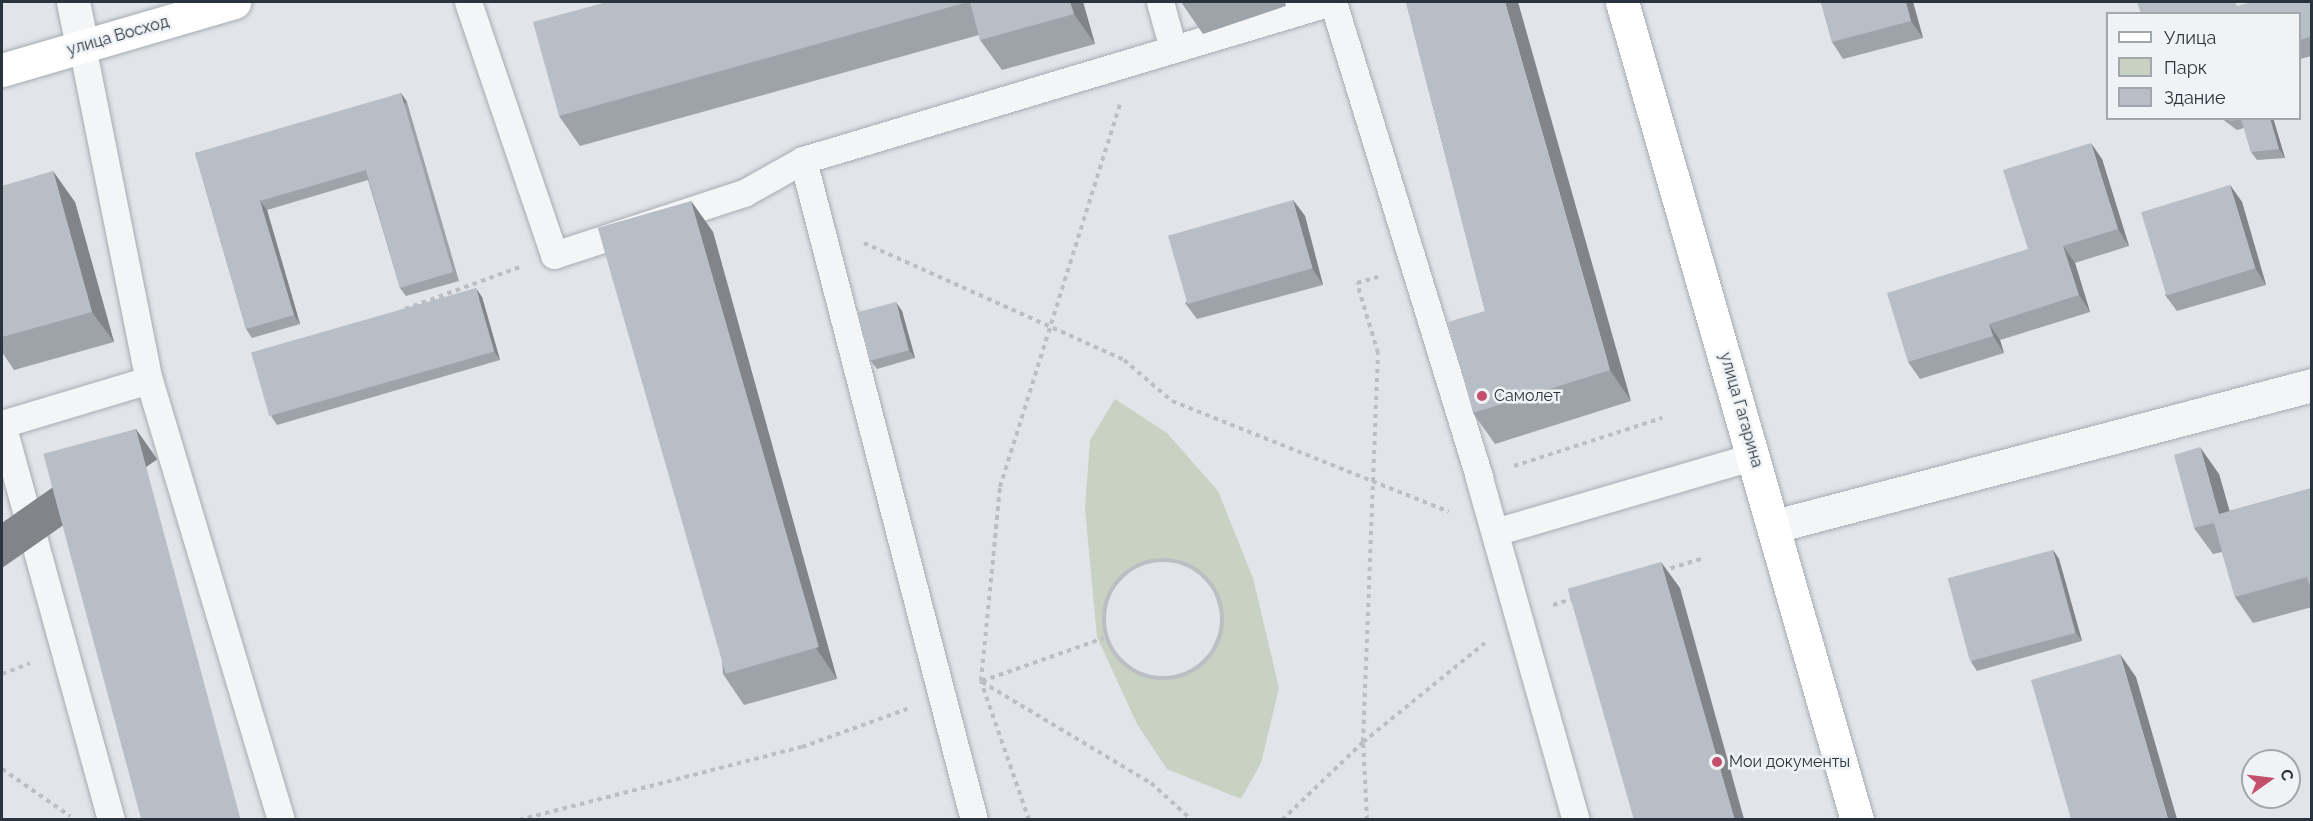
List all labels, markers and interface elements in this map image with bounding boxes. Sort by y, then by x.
street label: улица Восход [65,12,171,60]
legend [2106,12,2301,120]
text: Улица [2164,27,2216,48]
text: Парк [2164,57,2207,78]
text: Здание [2164,87,2226,108]
street label: улица Гагарина [1715,350,1767,470]
place label: Самолет [1494,386,1561,406]
marker: Самолет [1475,389,1489,403]
north arrow [2241,749,2301,809]
place label: Мои документы [1729,752,1850,772]
marker: Мои документы [1710,755,1724,769]
text: С [2276,767,2298,783]

